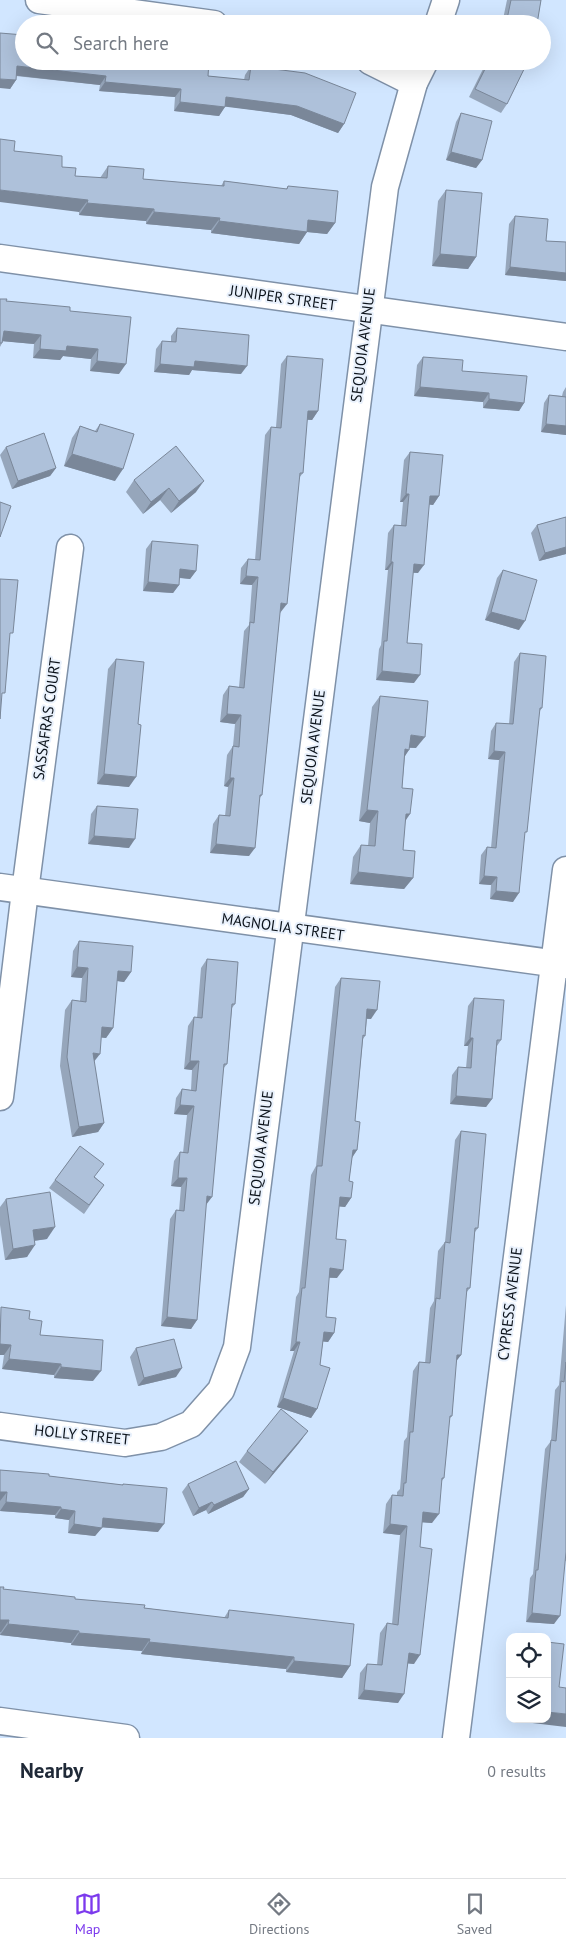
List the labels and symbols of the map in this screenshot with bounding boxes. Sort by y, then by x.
street label: JUNIPER STREET [227,280,338,314]
street label: SEQUOIA AVENUE [346,287,379,403]
street label: SASSAFRAS COURT [29,656,65,781]
street label: SEQUOIA AVENUE [296,689,329,805]
street label: MAGNOLIA STREET [220,908,346,945]
street label: SEQUOIA AVENUE [244,1090,277,1206]
street label: CYPRESS AVENUE [493,1246,526,1362]
street label: HOLLY STREET [33,1420,131,1449]

